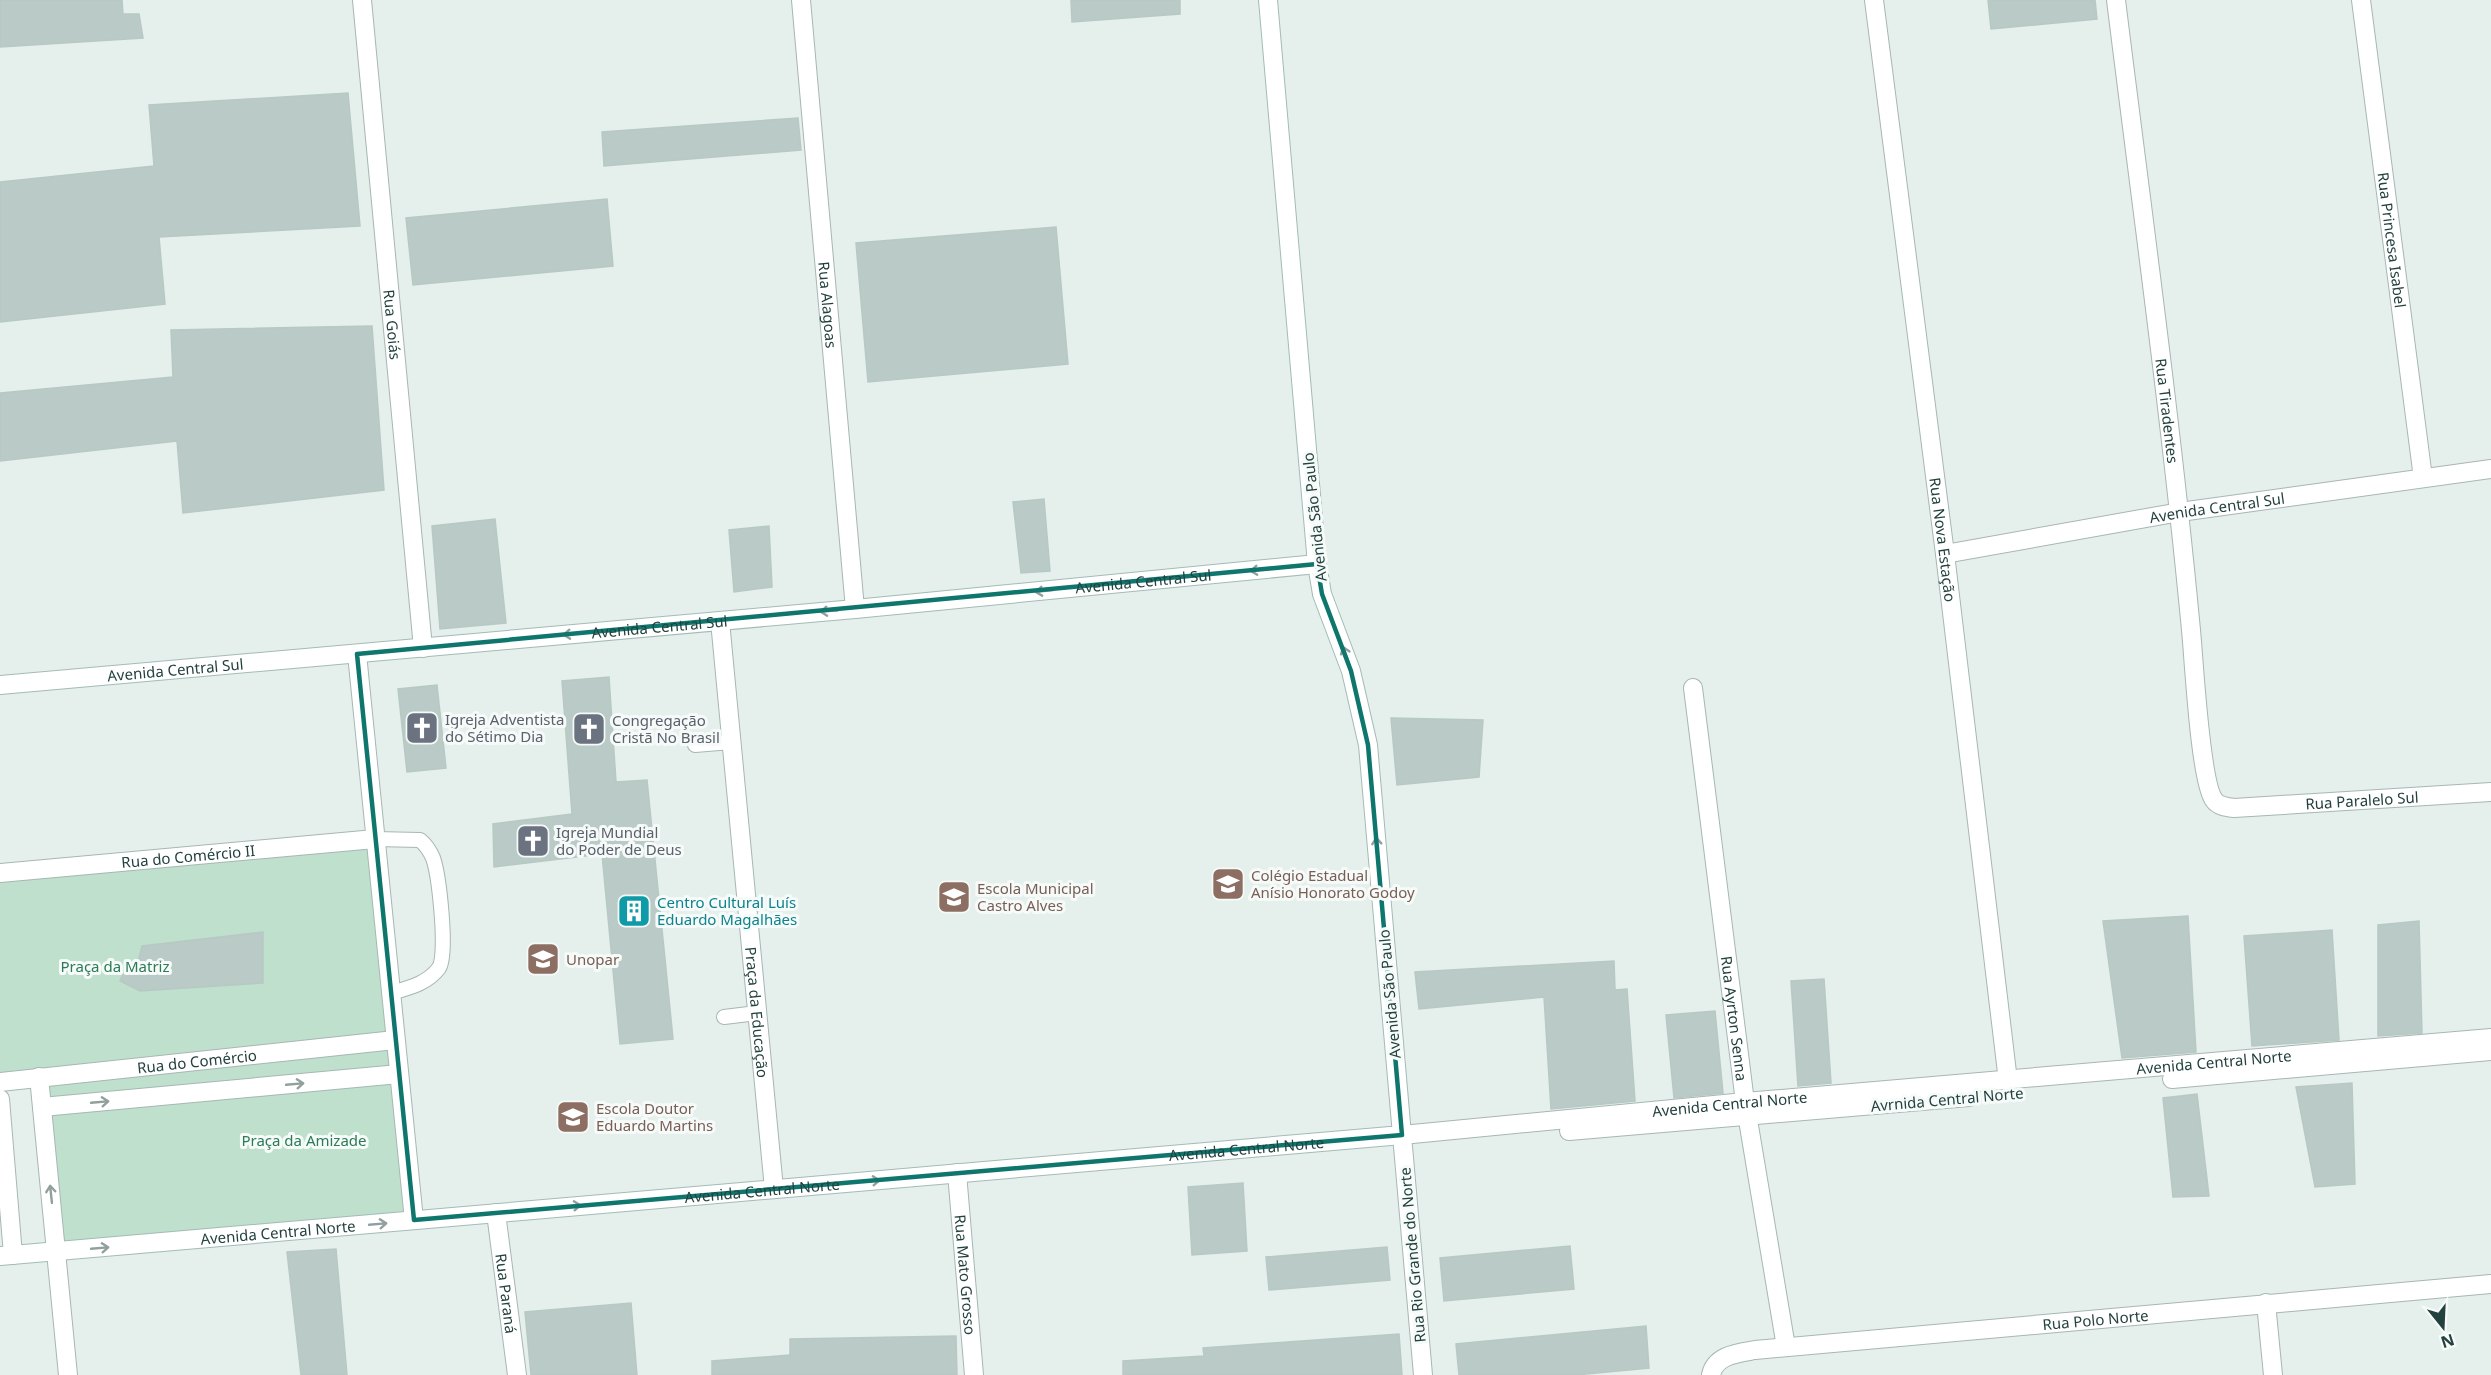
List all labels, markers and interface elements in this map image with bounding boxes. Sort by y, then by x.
street label: Rua Princesa Isabel [2373,171,2411,309]
street label: Rua Alagoas [814,261,842,349]
street label: Rua Goiás [379,289,406,361]
street label: Rua Tiradentes [2151,357,2183,464]
street label: Avenida São Paulo [1297,451,1331,583]
street label: Rua Nova Estação [1925,476,1961,603]
street label: Avenida Central Sul [2148,488,2286,527]
street label: Avenida Central Sul [1074,564,1212,597]
one-way arrow [1249,565,1269,576]
one-way arrow [1034,586,1054,597]
one-way arrow [819,606,839,617]
street label: Avenida Central Sul [590,610,728,642]
one-way arrow [562,629,582,640]
one-way arrow [1340,646,1351,665]
street label: Avenida Central Sul [106,653,244,685]
place label: Igreja Adventista do Sétimo Dia [445,709,564,746]
church icon: Igreja Adventista do Sétimo Dia [404,710,440,746]
place label: Congregação Cristã No Brasil [612,710,720,747]
church icon: Congregação Cristã No Brasil [571,711,607,747]
street label: Rua Paralelo Sul [2305,787,2419,814]
place label: Igreja Mundial do Poder de Deus [556,822,682,859]
church icon: Igreja Mundial do Poder de Deus [515,823,551,859]
one-way arrow [1371,837,1382,857]
street label: Rua do Comércio II [120,840,256,872]
place label: Colégio Estadual Anísio Honorato Godoy [1251,865,1415,902]
school or university icon: Colégio Estadual Anísio Honorato Godoy [1210,866,1246,902]
place label: Escola Municipal Castro Alves [977,878,1094,915]
school or university icon: Escola Municipal Castro Alves [936,879,972,915]
place label: Centro Cultural Luís Eduardo Magalhães [657,892,797,929]
building icon: Centro Cultural Luís Eduardo Magalhães [616,893,652,929]
street label: Avenida São Paulo [1373,929,1405,1059]
school or university icon: Unopar [525,941,561,977]
street label: Praça da Educação [741,946,773,1079]
place label: Unopar [566,949,619,969]
street label: Rua Ayrton Senna [1717,955,1752,1082]
park label: Praça da Matriz [61,956,170,976]
street label: Rua do Comércio [136,1045,258,1077]
street label: Avenida Central Norte [2135,1045,2292,1078]
one-way arrow [284,1078,304,1089]
street label: Avrnida Central Norte [1870,1082,2024,1116]
street label: Avenida Central Norte [1651,1087,1808,1121]
one-way arrow [90,1096,110,1107]
place label: Escola Doutor Eduardo Martins [596,1098,713,1135]
school or university icon: Escola Doutor Eduardo Martins [555,1099,591,1135]
park label: Praça da Amizade [241,1130,367,1150]
street label: Avenida Central Norte [1168,1132,1325,1165]
street label: Rua Rio Grande do Norte [1394,1167,1430,1343]
street label: Avenida Central Norte [684,1174,841,1207]
one-way arrow [861,1175,881,1186]
one-way arrow [45,1184,56,1204]
one-way arrow [562,1201,582,1212]
street label: Rua Mato Grosso [951,1214,981,1336]
street label: Avenida Central Norte [200,1215,356,1249]
one-way arrow [368,1218,388,1229]
one-way arrow [90,1242,110,1253]
street label: Rua Paraná [491,1252,522,1335]
north arrow [2413,1297,2473,1357]
street label: Rua Polo Norte [2041,1305,2149,1334]
text: N [2438,1329,2457,1354]

